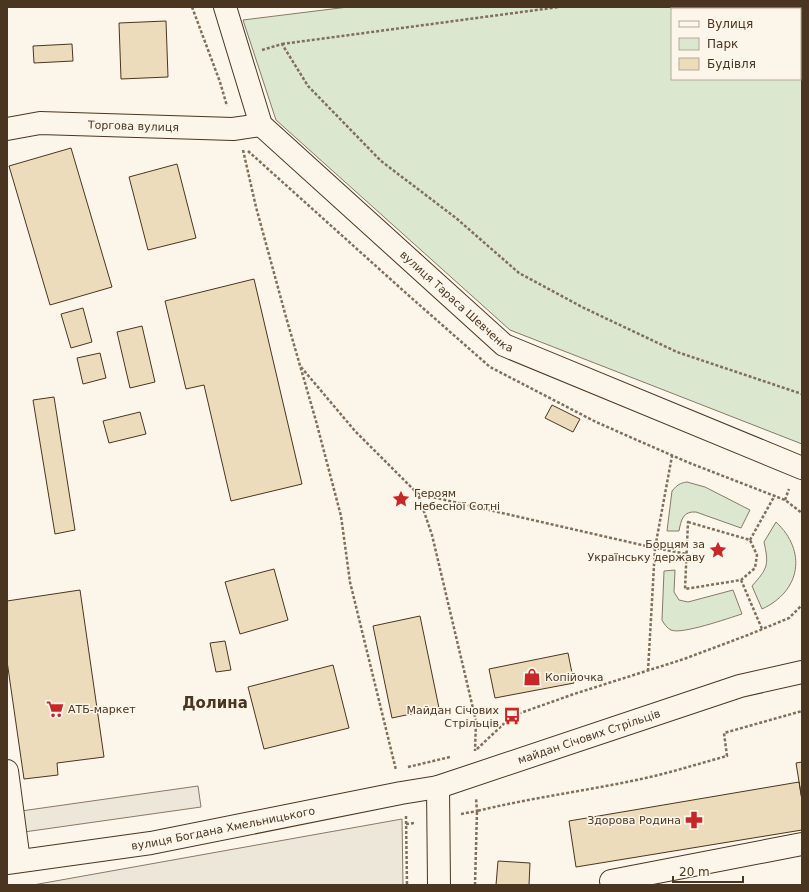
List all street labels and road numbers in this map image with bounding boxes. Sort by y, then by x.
street label: Торгова вулиця [87,118,179,134]
street label: вулиця Тараса Шевченка [397,248,515,355]
street label: майдан Січових Стрільців [516,707,662,766]
street label: вулиця Богдана Хмельницького [130,804,316,852]

